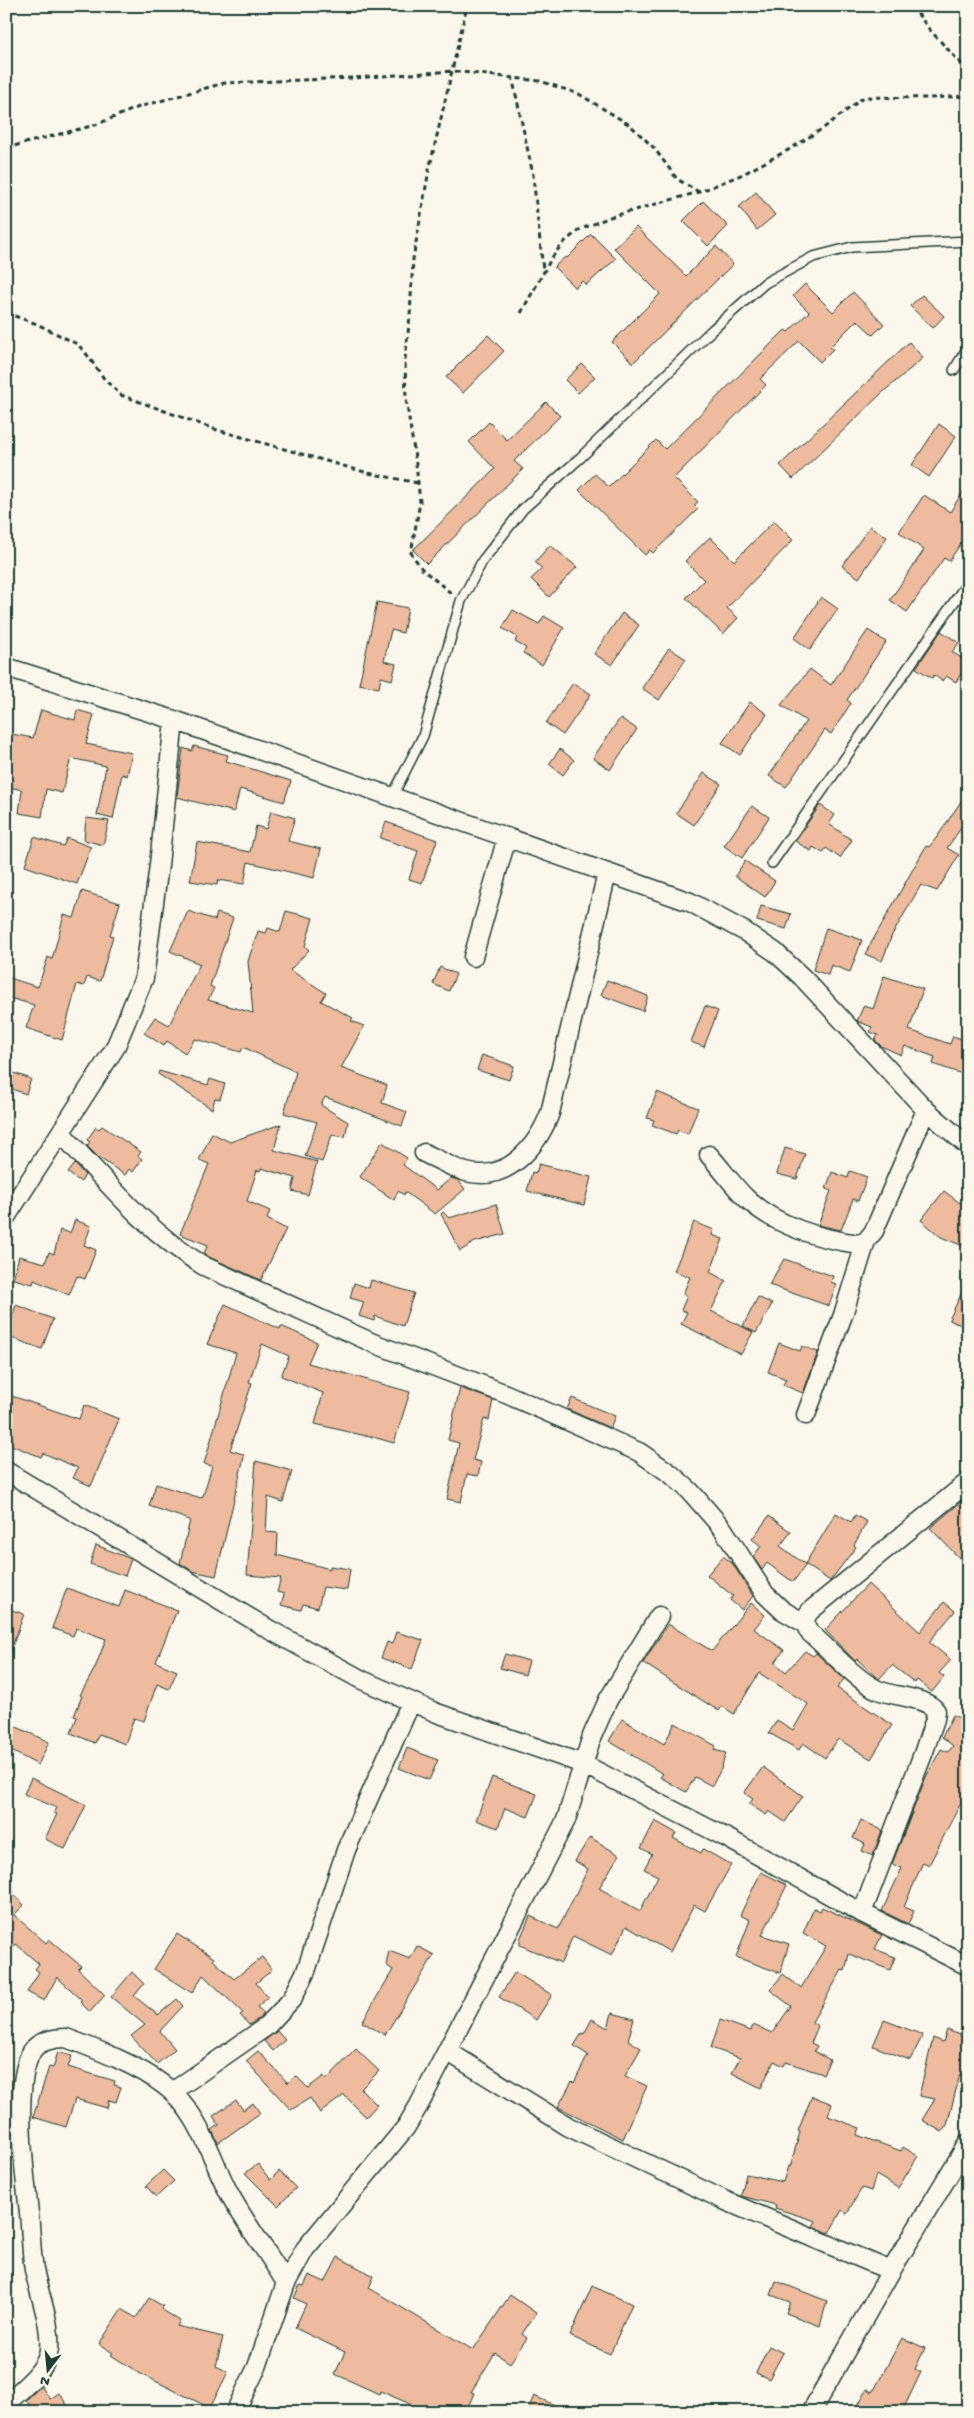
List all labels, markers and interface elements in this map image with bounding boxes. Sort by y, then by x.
north arrow [22,2346,72,2396]
text: N [38,2371,52,2390]

